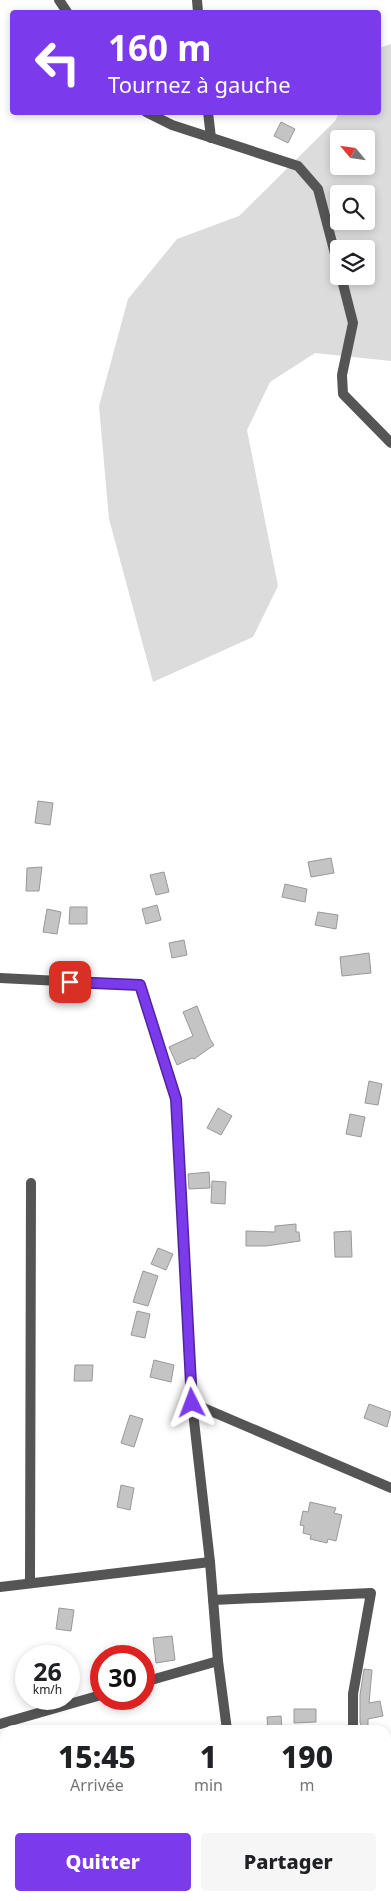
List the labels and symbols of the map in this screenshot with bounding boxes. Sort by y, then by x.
north arrow [330,130,375,175]
pin [49,961,91,1003]
position arrow [165,1376,217,1428]
speed limit sign: 30 [90,1645,155,1710]

